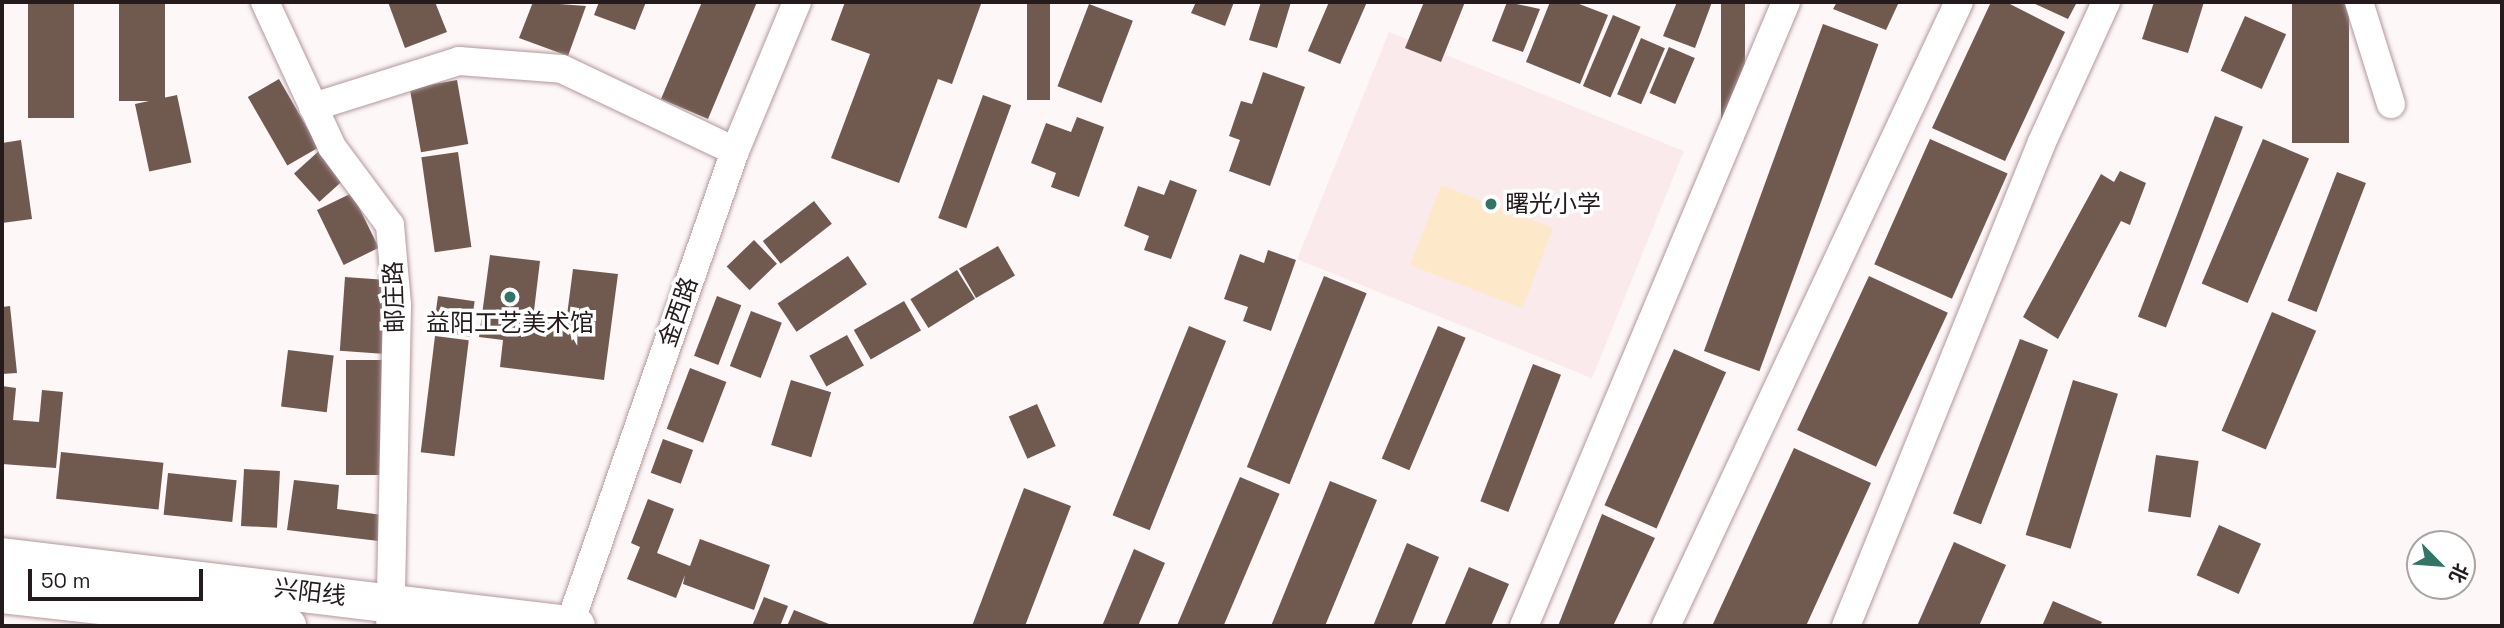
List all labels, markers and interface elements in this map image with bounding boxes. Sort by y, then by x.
place label: 曙光小学 [1505,190,1601,218]
marker: 曙光小学 [1483,196,1499,212]
street label: 邮庄路 [378,261,410,333]
street label: 金西路 [653,273,703,351]
marker: 益阳工艺美术馆 [502,289,518,305]
place label: 益阳工艺美术馆 [426,309,594,337]
north arrow [2406,530,2476,600]
scale bar [32,554,206,598]
text: 北 [2443,559,2474,587]
text: 50 m [41,567,91,594]
street label: 兴阳线 [273,573,347,611]

